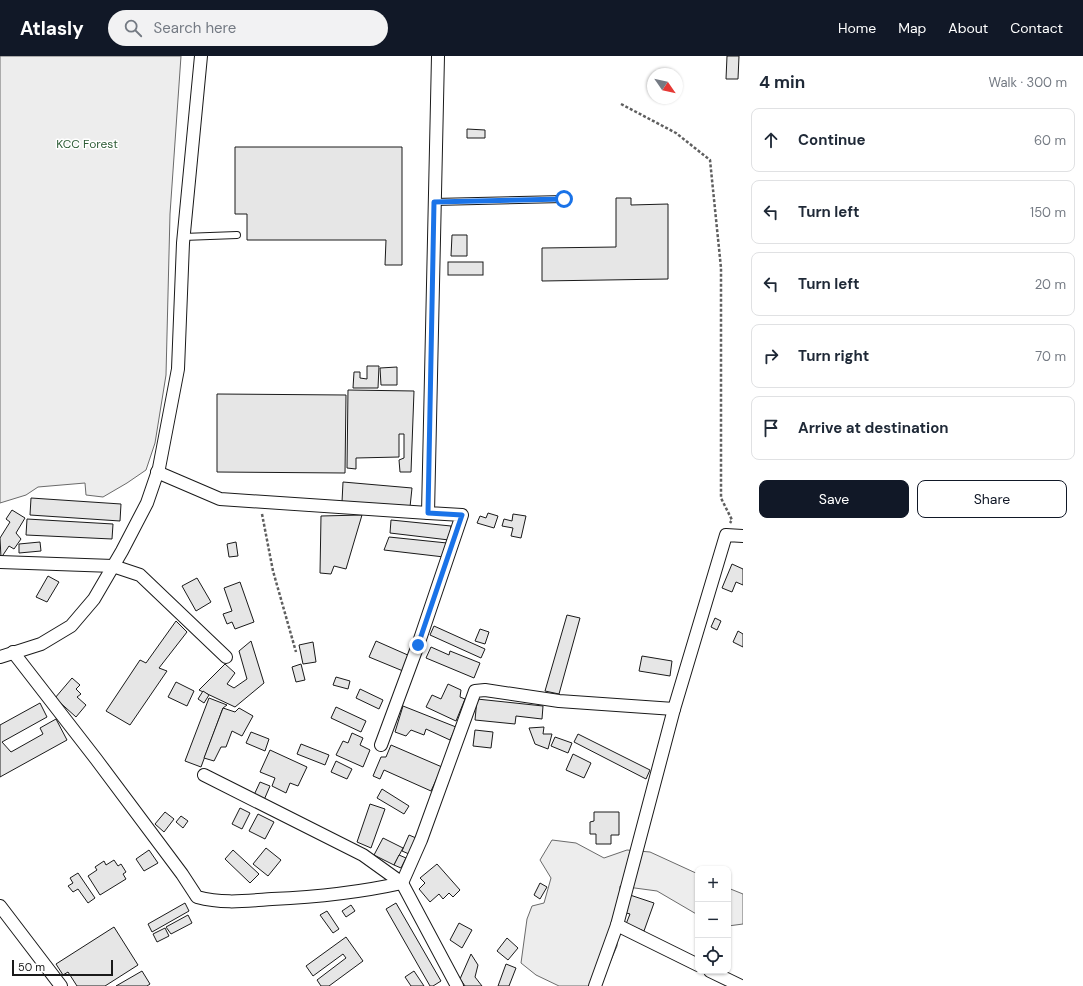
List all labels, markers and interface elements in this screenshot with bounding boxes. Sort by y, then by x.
search box [108,10,388,46]
text: Atlasly [20,16,84,41]
icon: search [122,17,144,39]
text: Search here [154,18,236,38]
text: Home [838,19,876,37]
text: Map [898,19,926,37]
text: About [948,19,988,37]
text: Contact [1010,19,1063,37]
north arrow [647,68,683,104]
text: 4 min [759,71,805,93]
text: Walk · 300 m [989,74,1067,91]
icon: ahead [760,129,782,151]
text: Continue [798,130,866,150]
text: 60 m [1034,132,1066,149]
park label: KCC Forest [56,136,118,152]
route start [555,190,573,208]
icon: left [760,201,782,223]
text: Turn left [798,202,859,222]
text: 150 m [1030,204,1066,221]
icon: left [760,273,782,295]
text: Turn left [798,274,859,294]
text: 20 m [1035,276,1066,293]
icon: right [760,345,782,367]
text: Turn right [798,346,869,366]
text: 70 m [1035,348,1066,365]
icon: arrive [760,417,782,439]
text: Arrive at destination [798,418,949,438]
button: Save [759,480,909,518]
button: Share [917,480,1067,518]
route end [409,636,427,654]
map controls [695,866,731,974]
button: + [695,866,731,902]
button: − [695,902,731,938]
button: locate [695,938,731,974]
scale bar [12,958,113,977]
text: 50 m [18,960,45,974]

